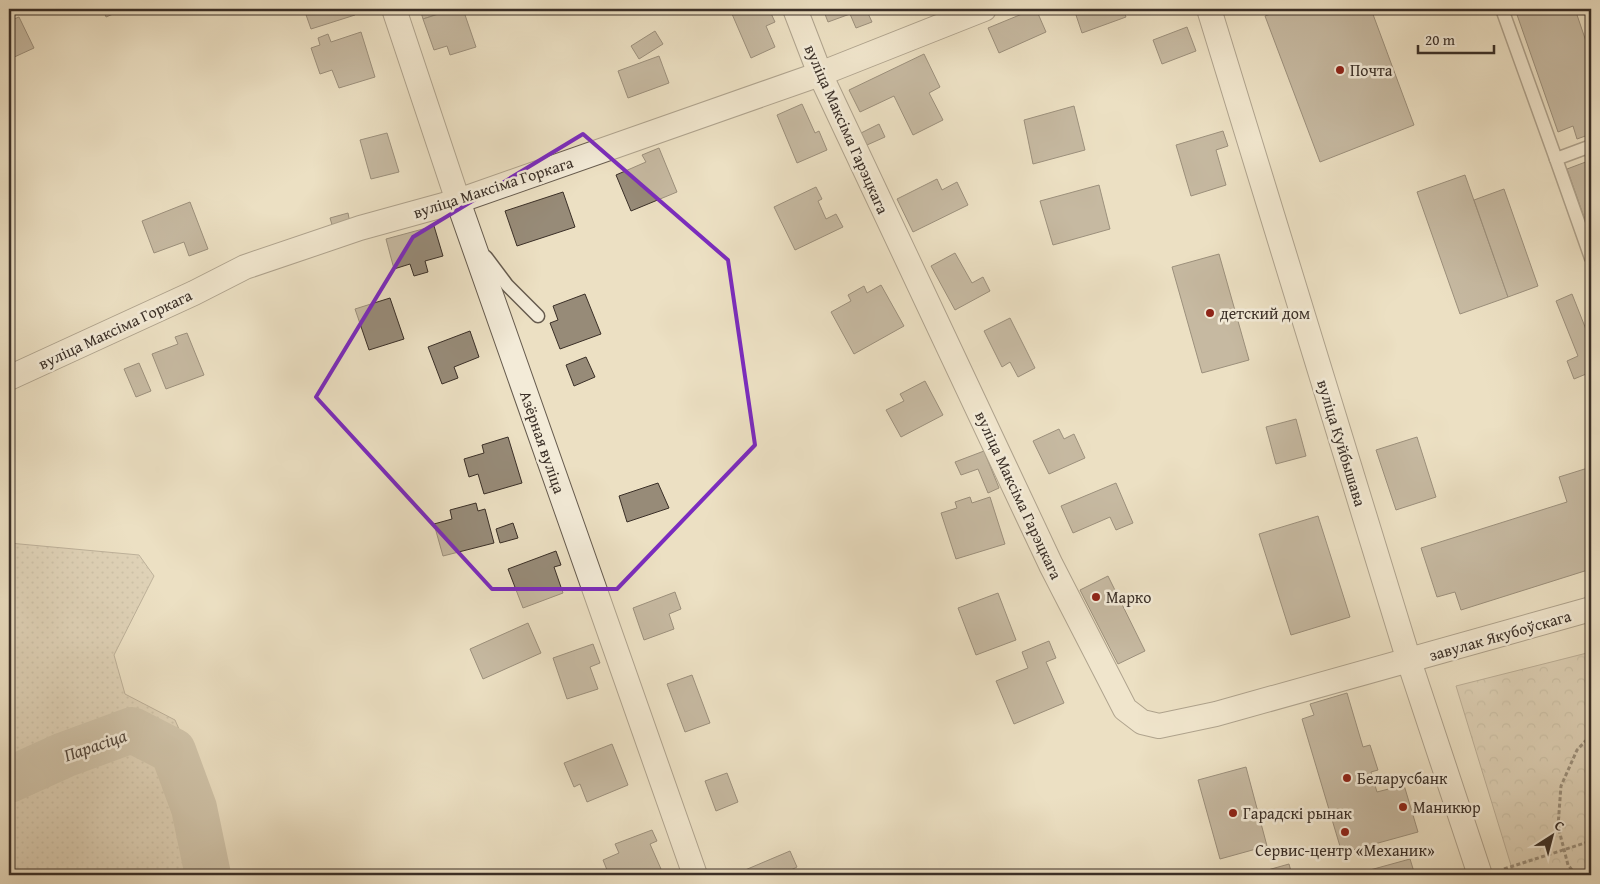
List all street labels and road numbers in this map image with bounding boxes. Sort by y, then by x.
street label: вуліца Максіма Гарэцкага [799,40,895,218]
street label: вуліца Максіма Горкага [410,150,577,224]
street label: вуліца Максіма Горкага [34,283,196,375]
street label: вуліца Куйбышава [1311,377,1373,510]
street label: Азёрная вуліца [514,387,572,497]
street label: вуліца Максіма Гарэцкага [969,407,1069,583]
street label: завулак Якубоўскага [1426,603,1574,667]

